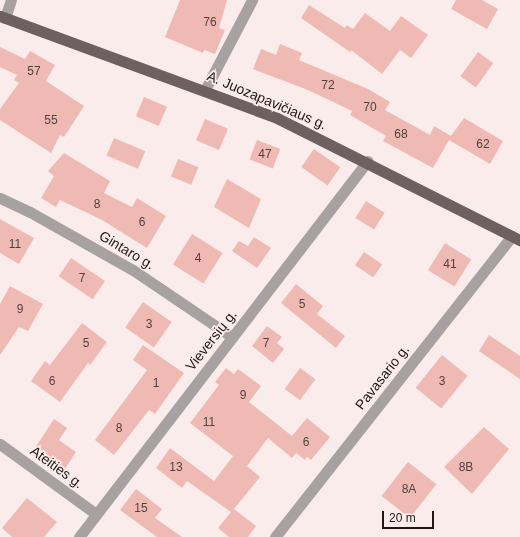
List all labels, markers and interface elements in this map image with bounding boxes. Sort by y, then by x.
house number: 76 [203,16,217,30]
house number: 57 [27,65,41,79]
street label: A. Juozapavičiaus g. [205,67,329,133]
house number: 72 [321,79,335,93]
house number: 70 [363,101,377,115]
house number: 55 [44,114,58,128]
house number: 68 [394,128,408,142]
house number: 62 [476,138,490,152]
house number: 47 [258,148,272,162]
house number: 8 [94,198,100,212]
house number: 6 [139,216,145,230]
street label: Gintaro g. [96,227,158,273]
house number: 11 [9,238,21,252]
house number: 4 [195,252,201,266]
house number: 41 [443,258,457,272]
house number: 7 [79,272,85,286]
house number: 5 [299,298,305,312]
house number: 9 [17,303,23,317]
street label: Vieversių g. [182,306,240,374]
house number: 3 [146,318,152,332]
house number: 5 [83,337,89,351]
house number: 7 [263,337,269,351]
street label: Pavasario g. [351,341,413,413]
house number: 6 [49,375,55,389]
house number: 3 [439,375,445,389]
house number: 1 [153,377,159,391]
house number: 9 [240,389,246,403]
house number: 11 [203,416,215,430]
house number: 8 [116,422,122,436]
house number: 6 [303,436,309,450]
street label: Ateities g. [27,442,87,492]
house number: 13 [169,461,183,475]
house number: 8B [459,461,473,475]
house number: 8A [402,483,416,497]
house number: 15 [134,502,148,516]
scale bar [384,503,436,529]
text: 20 m [389,511,416,525]

